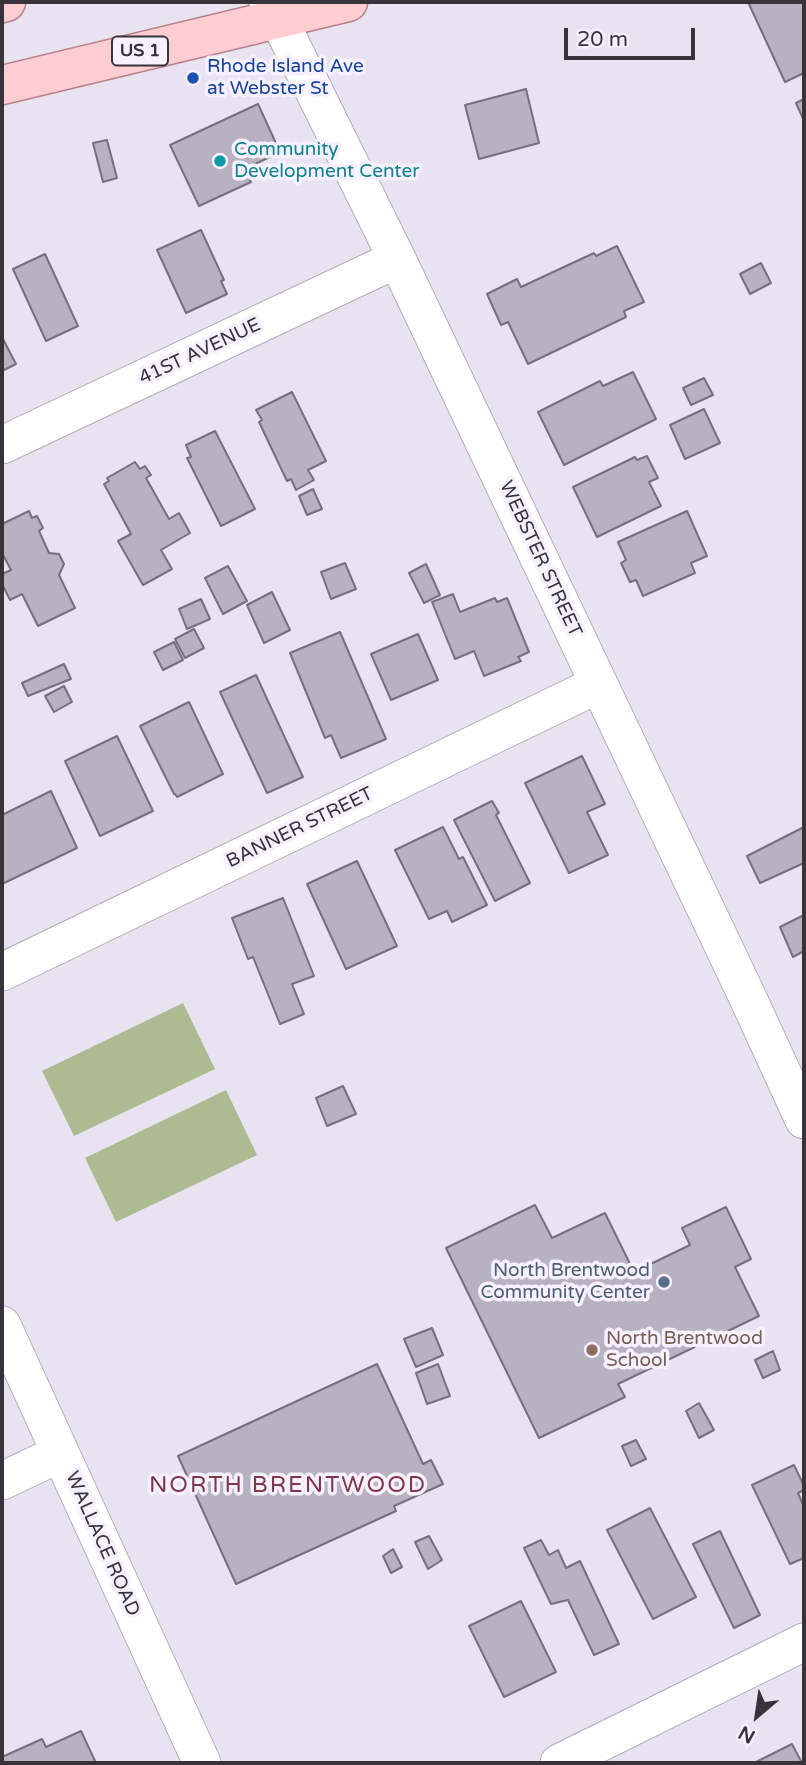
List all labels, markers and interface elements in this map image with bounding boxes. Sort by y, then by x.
scale bar [568,14,699,58]
text: 20 m [577,27,628,52]
road number: US 1 [112,36,168,66]
place label: Rhode Island Ave at Webster St [207,56,364,100]
marker: Rhode Island Ave at Webster St [185,70,201,86]
place label: Community Development Center [234,139,419,183]
marker: Community Development Center [212,153,228,169]
street label: 41ST AVENUE [135,314,265,390]
street label: WEBSTER STREET [494,477,586,641]
street label: BANNER STREET [223,783,377,873]
place label: North Brentwood Community Center [480,1260,650,1304]
marker: North Brentwood Community Center [656,1274,672,1290]
place label: North Brentwood School [606,1328,763,1372]
marker: North Brentwood School [584,1342,600,1358]
street label: WALLACE ROAD [60,1468,144,1620]
district label: NORTH BRENTWOOD [151,1472,425,1500]
north arrow [722,1681,792,1751]
text: N [735,1721,759,1748]

